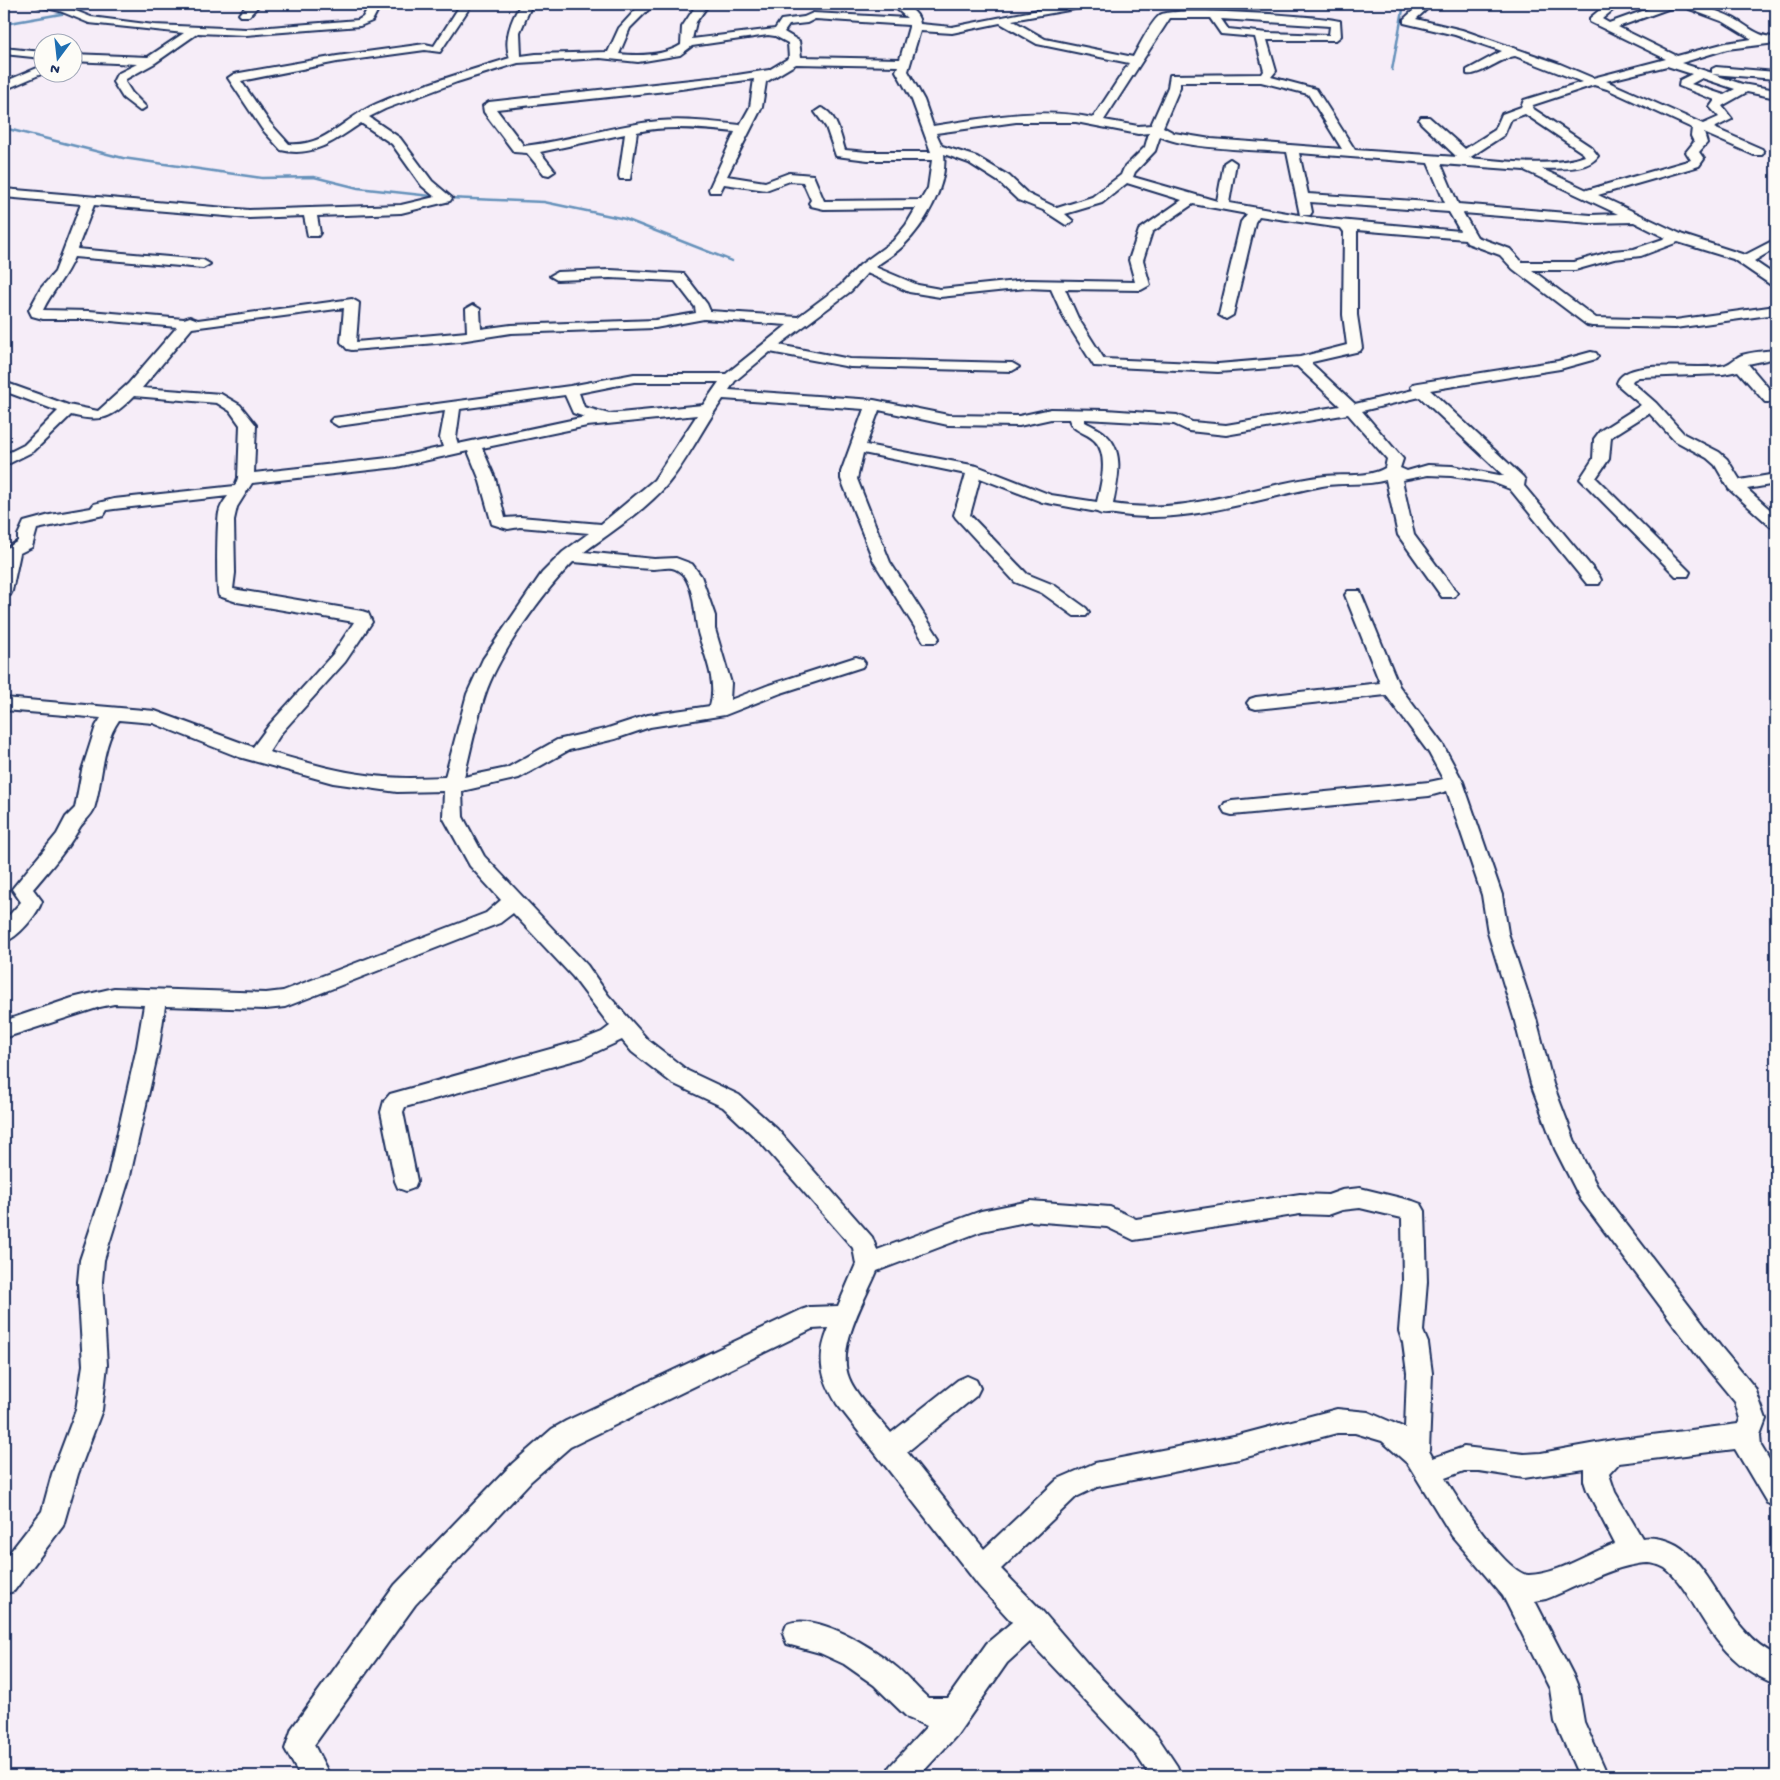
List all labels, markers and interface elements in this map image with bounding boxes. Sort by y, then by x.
north arrow [32,32,82,82]
text: N [49,59,62,78]

